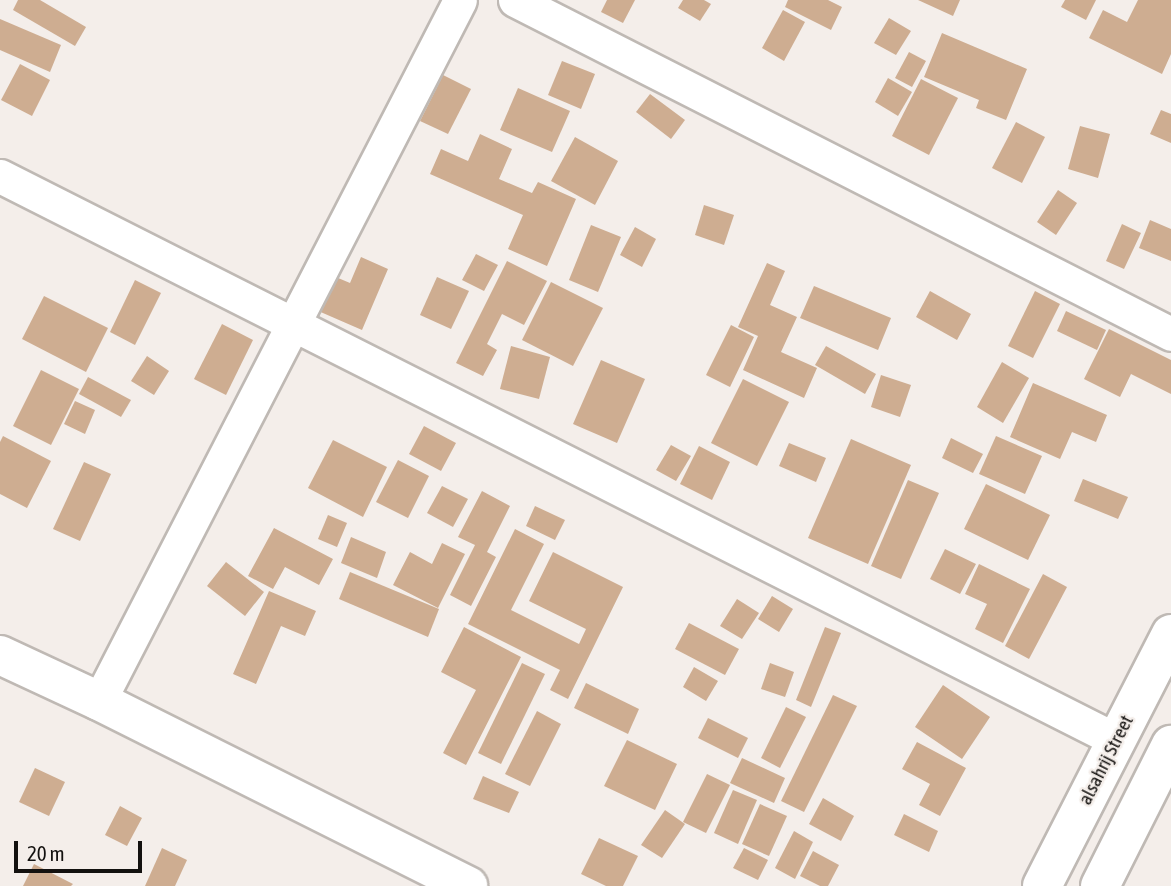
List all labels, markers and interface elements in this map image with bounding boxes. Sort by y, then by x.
street label: alsahrij Street [1074,711,1138,809]
scale bar [18,826,145,870]
text: 20 m [27,841,65,865]

